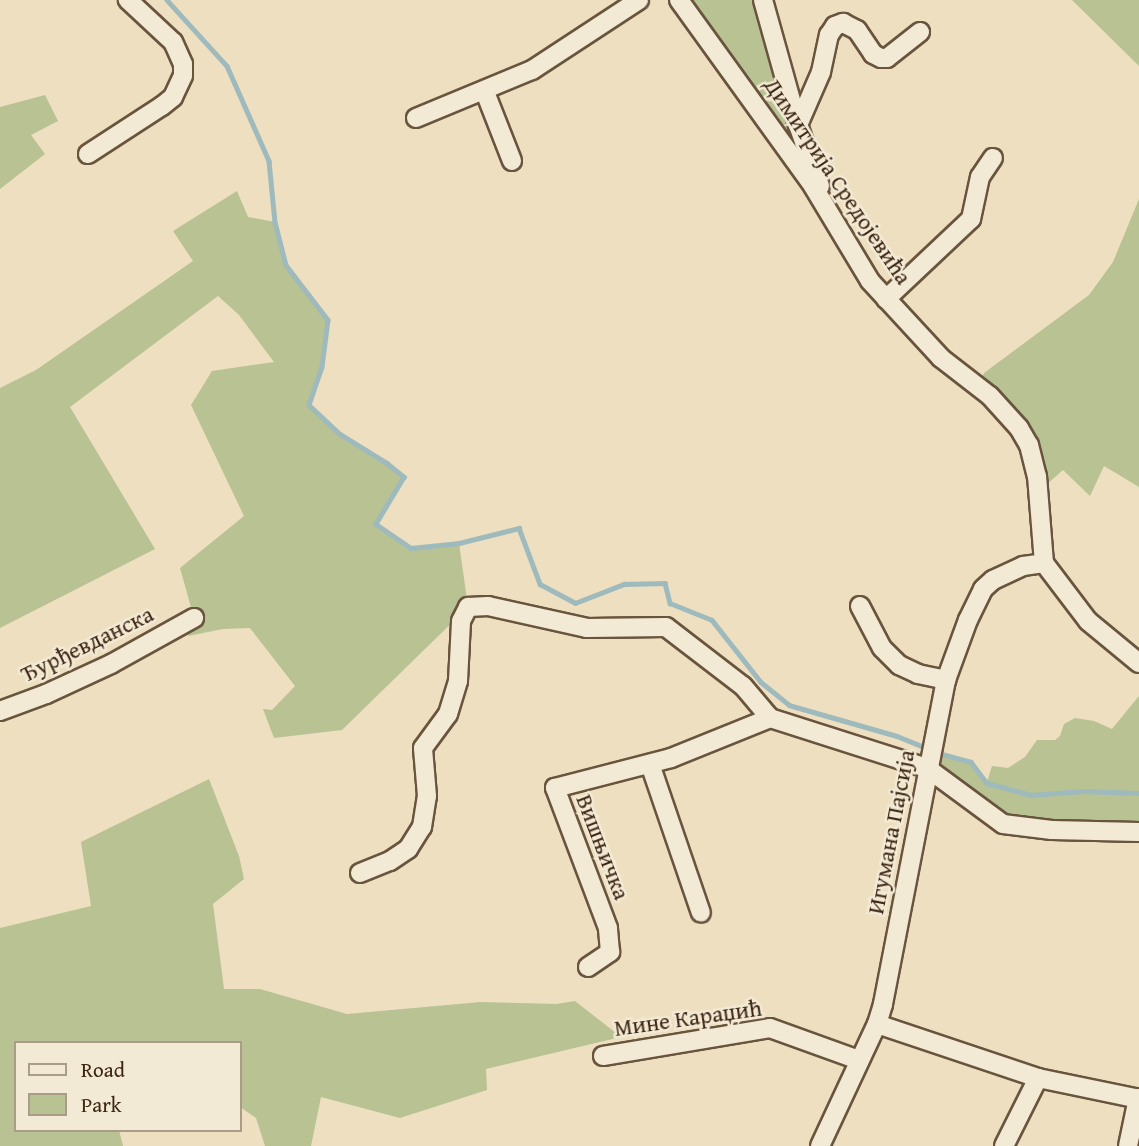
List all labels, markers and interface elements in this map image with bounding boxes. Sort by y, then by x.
street label: Димитрија Средојевића [758,72,918,290]
street label: Ђурђевданска [16,600,158,688]
street label: Игумана Пајсија [862,748,920,916]
street label: Вишњичка [570,791,636,903]
street label: Мине Караџић [612,994,764,1042]
legend [14,1041,242,1132]
text: Road [81,1054,125,1085]
text: Park [81,1089,122,1120]

